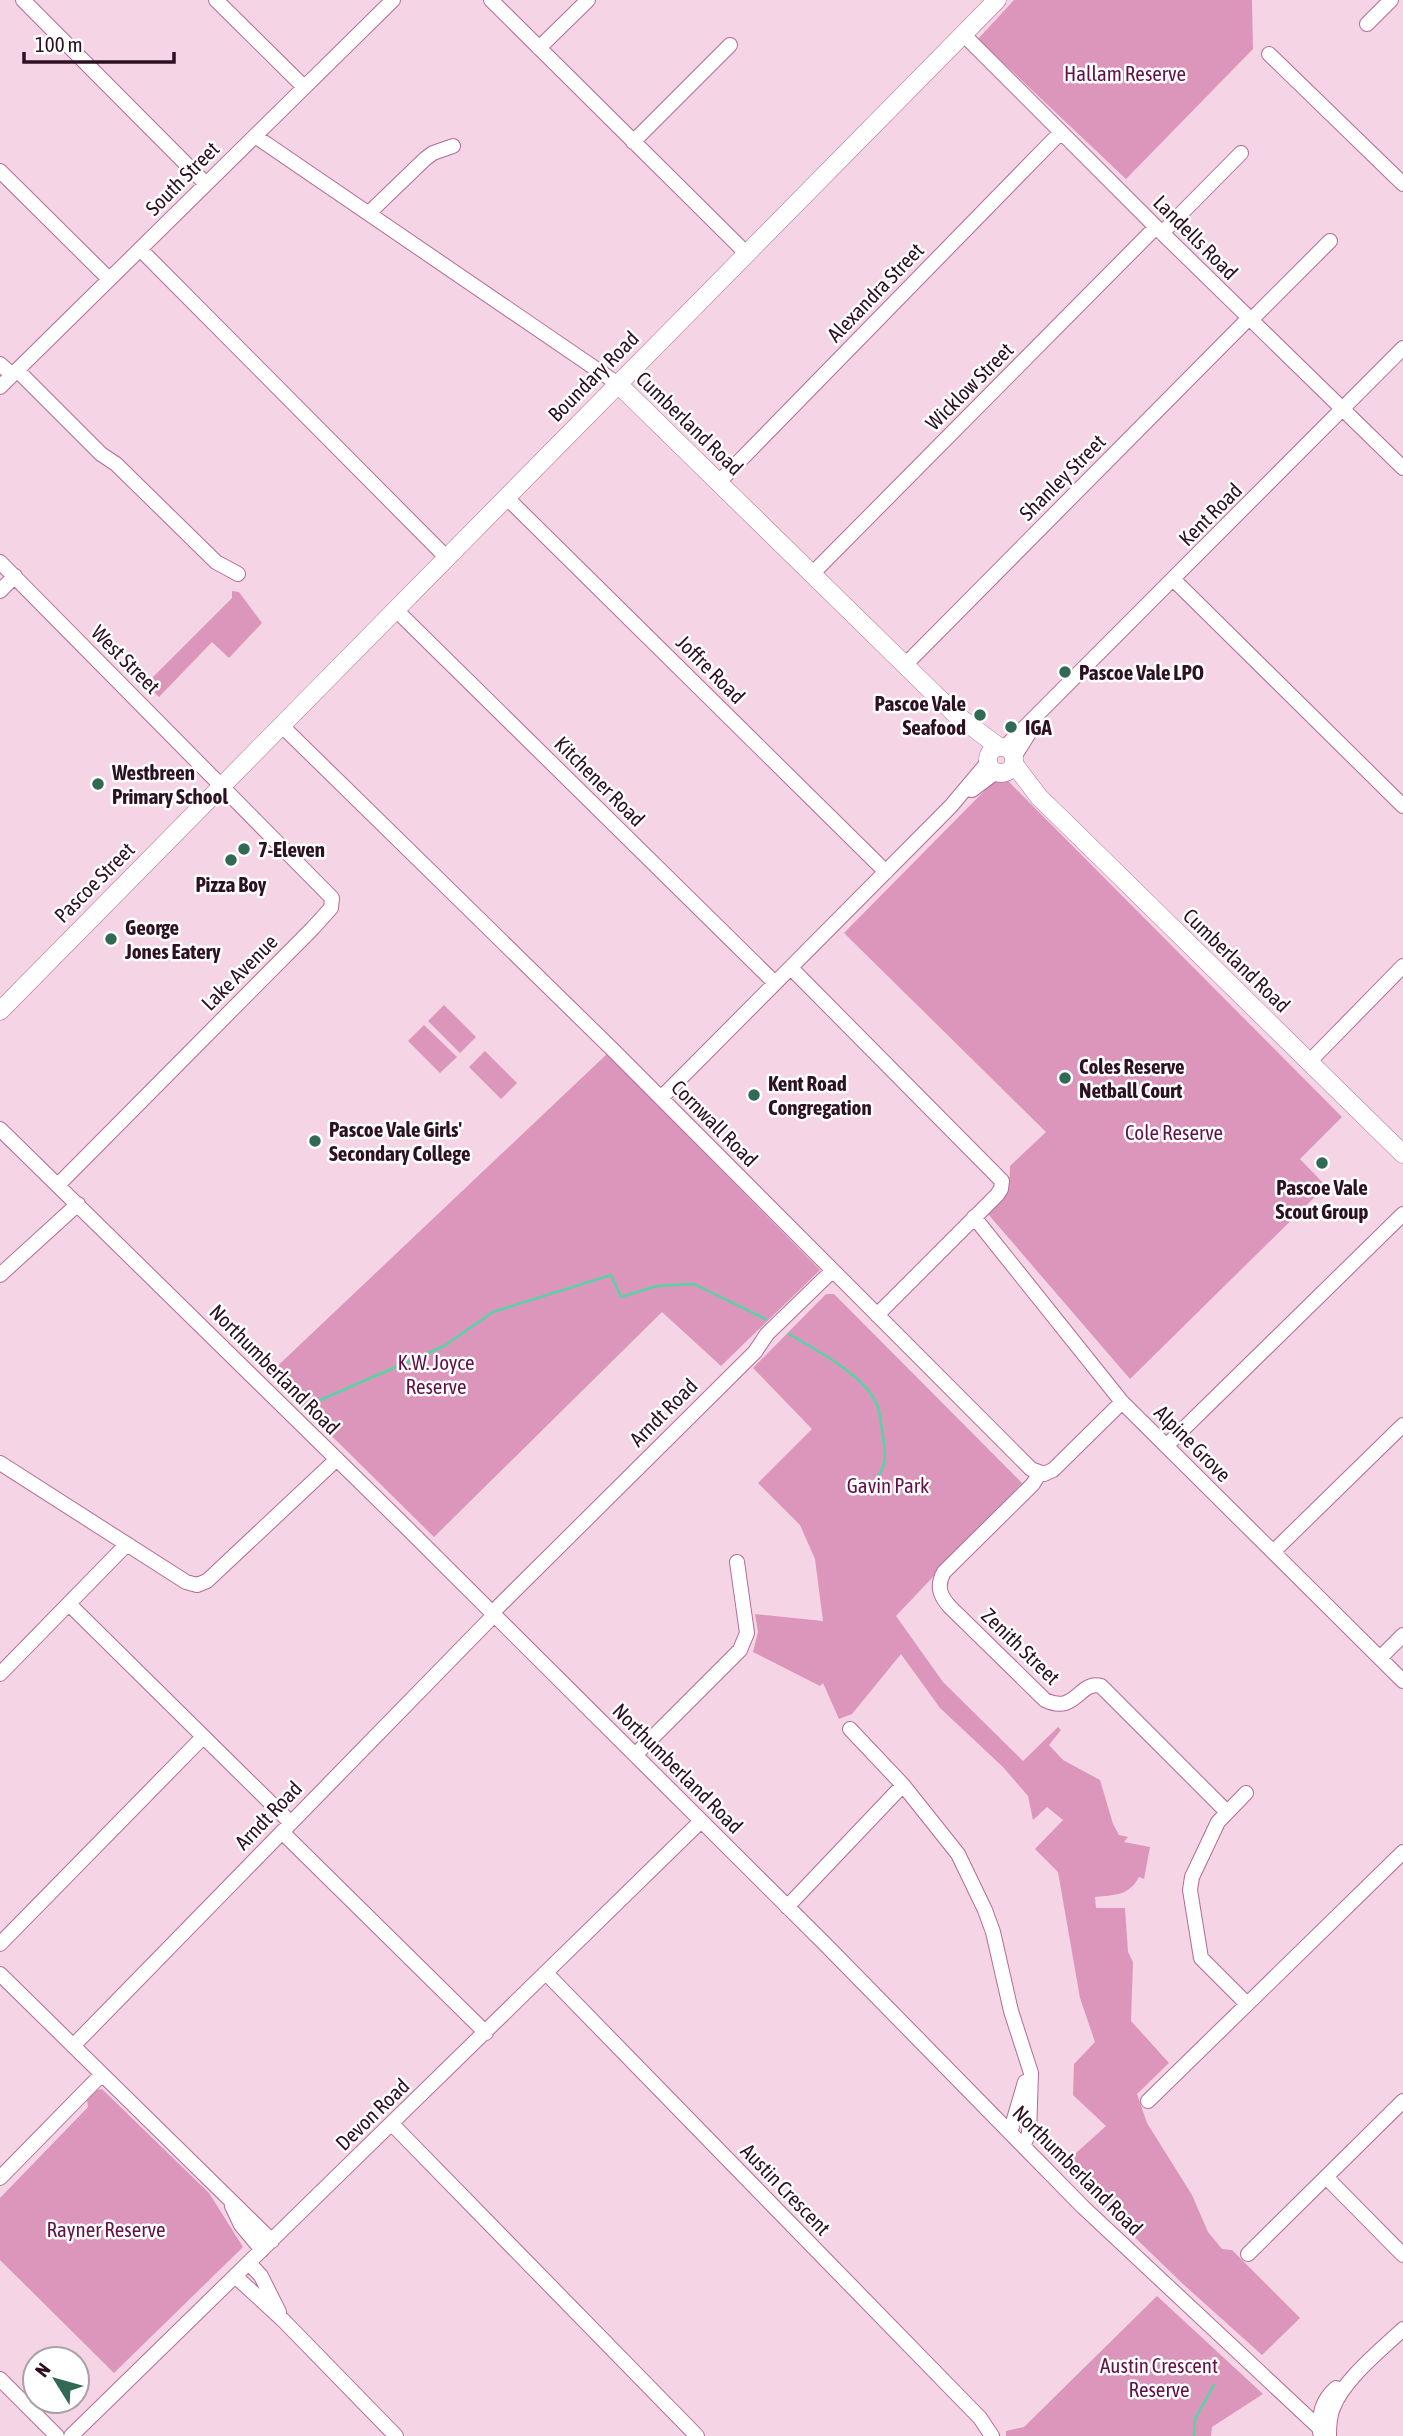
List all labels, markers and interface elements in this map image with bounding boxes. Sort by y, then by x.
scale bar [24,21,175,65]
text: 100 m [35,32,83,56]
park label: Hallam Reserve [1064,61,1186,85]
street label: South Street [140,136,224,220]
street label: Landells Road [1149,190,1243,284]
street label: Alexandra Street [822,238,928,346]
street label: Boundary Road [543,326,643,426]
street label: Wicklow Street [920,337,1018,435]
street label: Cumberland Road [632,366,748,480]
street label: Shanley Street [1014,429,1110,525]
street label: Kent Road [1174,478,1246,550]
street label: West Street [87,620,165,698]
street label: Joffre Road [672,630,750,708]
place label: Pascoe Vale LPO [1079,660,1204,684]
marker: Pascoe Vale LPO [1057,664,1073,680]
place label: Pascoe Vale Seafood [875,691,966,739]
marker: Pascoe Vale Seafood [972,707,988,723]
place label: IGA [1025,715,1052,739]
marker: IGA [1003,719,1019,735]
street label: Kitchener Road [550,731,650,831]
place label: Westbreen Primary School [111,760,228,808]
marker: Westbreen Primary School [90,776,106,792]
street label: Pascoe Street [49,837,139,927]
place label: 7-Eleven [258,837,325,861]
marker: 7-Eleven [236,841,252,857]
marker: Pizza Boy [223,852,239,868]
place label: Pizza Boy [196,872,267,896]
street label: Cumberland Road [1179,903,1295,1017]
place label: George Jones Eatery [124,915,221,963]
street label: Lake Avenue [196,929,282,1015]
marker: George Jones Eatery [103,931,119,947]
place label: Coles Reserve Netball Court [1079,1054,1185,1102]
marker: Coles Reserve Netball Court [1057,1070,1073,1086]
place label: Kent Road Congregation [768,1071,872,1119]
street label: Cornwall Road [667,1075,763,1171]
marker: Kent Road Congregation [746,1087,762,1103]
place label: Pascoe Vale Girls' Secondary College [329,1117,470,1165]
park label: Cole Reserve [1125,1120,1223,1144]
marker: Pascoe Vale Girls' Secondary College [307,1133,323,1149]
marker: Pascoe Vale Scout Group [1314,1155,1330,1171]
place label: Pascoe Vale Scout Group [1276,1175,1368,1223]
street label: Northumberland Road [205,1299,345,1439]
park label: K.W. Joyce Reserve [397,1350,475,1398]
street label: Arndt Road [624,1373,702,1451]
street label: Alpine Grove [1150,1400,1236,1486]
park label: Gavin Park [847,1473,929,1497]
street label: Zenith Street [977,1603,1065,1689]
street label: Northumberland Road [608,1698,748,1838]
street label: Arndt Road [230,1776,306,1854]
street label: Devon Road [330,2073,414,2155]
street label: Northumberland Road [1008,2100,1148,2240]
street label: Austin Crescent [736,2138,836,2240]
park label: Rayner Reserve [47,2217,165,2241]
north arrow [21,2345,91,2415]
park label: Austin Crescent Reserve [1100,2353,1218,2401]
text: N [30,2359,55,2381]

